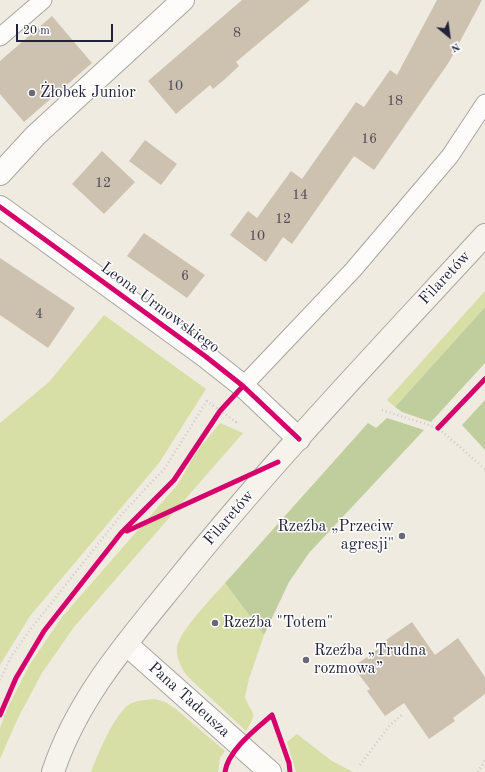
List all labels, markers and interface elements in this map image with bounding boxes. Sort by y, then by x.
scale bar [18,16,115,42]
north arrow [429,16,469,56]
text: 20 m [23,25,50,37]
house number: 8 [233,25,241,41]
text: N [449,40,461,54]
house number: 10 [167,78,183,94]
place label: Żłobek Junior [40,83,136,103]
marker: Żłobek Junior [27,88,37,98]
house number: 18 [387,93,403,109]
house number: 16 [361,131,377,147]
house number: 12 [95,175,111,191]
house number: 14 [292,187,308,203]
house number: 12 [275,211,291,227]
house number: 10 [249,228,265,244]
street label: Filaretów [415,247,475,309]
street label: Leona Urmowskiego [97,258,223,358]
house number: 6 [181,268,189,284]
house number: 4 [35,306,43,322]
street label: Filaretów [200,486,258,550]
place label: Rzeźba „Przeciw agresji" [278,517,394,555]
marker: Rzeźba „Przeciw agresji" [397,531,407,541]
place label: Rzeźba "Totem" [223,613,333,633]
marker: Rzeźba "Totem" [210,618,220,628]
place label: Rzeźba „Trudna rozmowa” [314,641,426,679]
marker: Rzeźba „Trudna rozmowa” [301,655,311,665]
street label: Pana Tadeusza [144,658,234,742]

